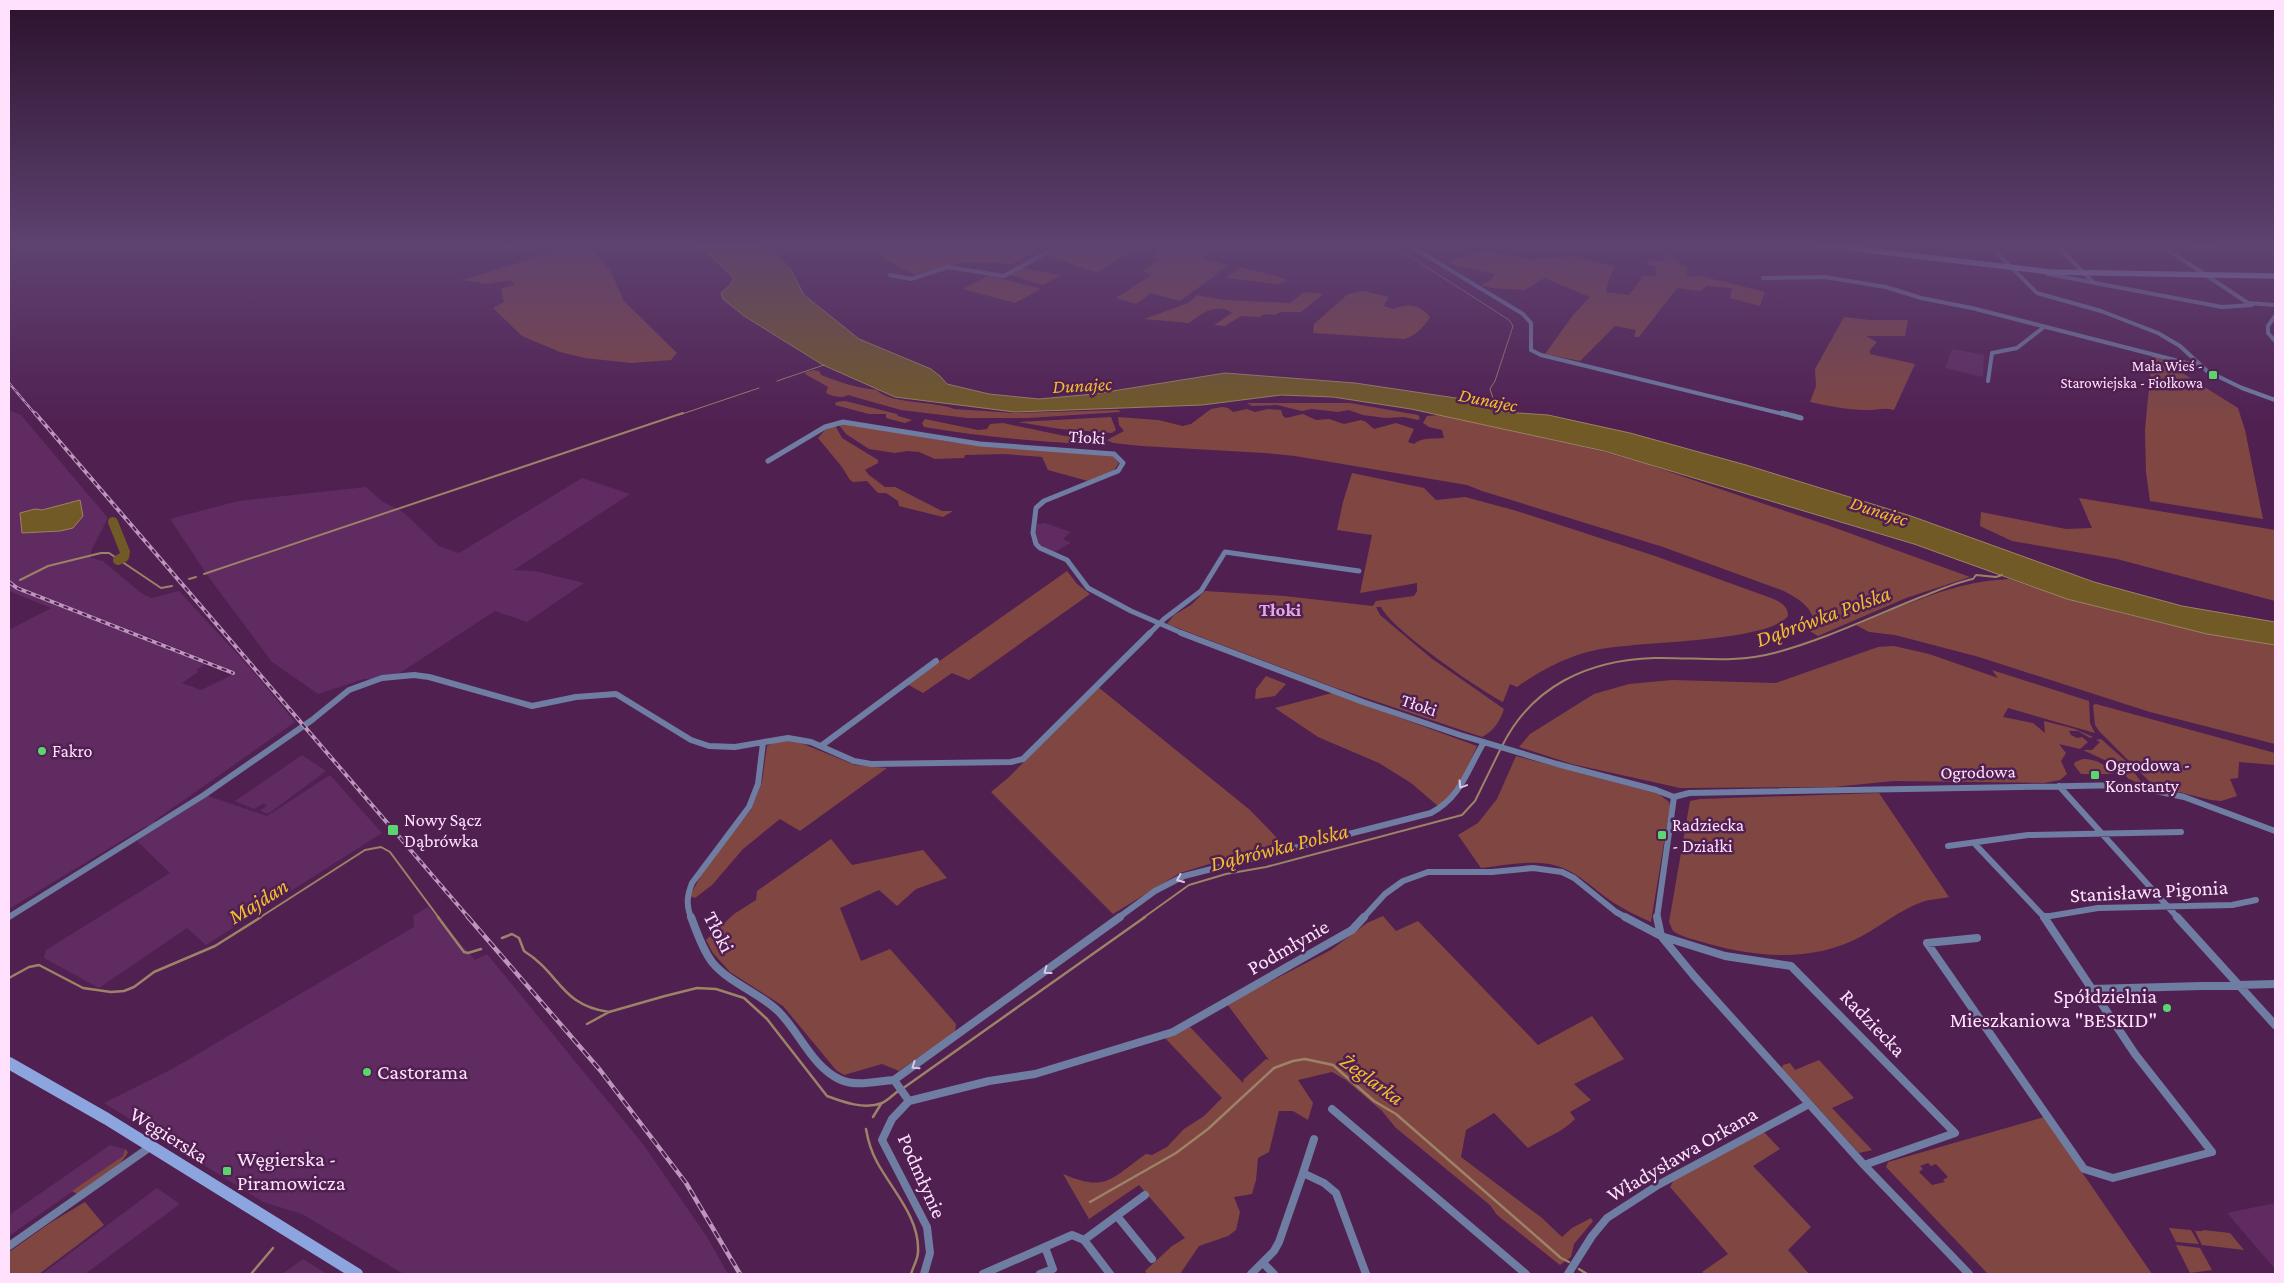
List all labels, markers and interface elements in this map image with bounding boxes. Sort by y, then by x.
place label: Mała Wieś - Starowiejska - Fiołkowa [2060,358,2203,392]
marker: Mała Wieś - Starowiejska - Fiołkowa [2207,369,2219,381]
water label: Dunajec [1052,373,1113,398]
water label: Dunajec [1457,384,1519,417]
street label: Tłoki [1068,426,1106,448]
water label: Dunajec [1847,492,1911,531]
water label: Dąbrówka Polska [1752,580,1894,652]
district label: Tłoki [1259,599,1302,620]
street label: Tłoki [1398,690,1440,721]
place label: Fakro [52,741,92,761]
marker: Fakro [36,745,48,757]
place label: Ogrodowa - Konstanty [2105,755,2190,796]
street label: Ogrodowa [1940,761,2016,783]
marker: Ogrodowa - Konstanty [2089,769,2101,781]
one-way arrow [1458,779,1468,788]
place label: Nowy Sącz Dąbrówka [404,810,482,851]
place label: Radziecka - Działki [1672,815,1744,856]
water label: Dąbrówka Polska [1207,818,1351,876]
marker: Nowy Sącz Dąbrówka [386,823,400,837]
marker: Radziecka - Działki [1656,829,1668,841]
one-way arrow [1176,872,1185,883]
water label: Majdan [223,873,293,930]
street label: Stanisława Pigonia [2069,875,2229,907]
street label: Tłoki [699,907,740,957]
street label: Podmłynie [1243,914,1333,980]
one-way arrow [1043,965,1053,974]
street label: Radziecka [1835,984,1911,1062]
place label: Spółdzielnia Mieszkaniowa "BESKID" [1950,984,2157,1032]
marker: Spółdzielnia Mieszkaniowa "BESKID" [2161,1002,2173,1014]
water label: Żeglarka [1335,1048,1409,1110]
place label: Castorama [377,1060,468,1084]
one-way arrow [911,1060,921,1069]
marker: Castorama [361,1066,373,1078]
street label: Władysława Orkana [1603,1101,1762,1207]
street label: Węgierska [125,1102,213,1169]
street label: Podmłynie [893,1130,951,1222]
place label: Węgierska - Piramowicza [237,1147,346,1195]
marker: Węgierska - Piramowicza [221,1165,233,1177]

